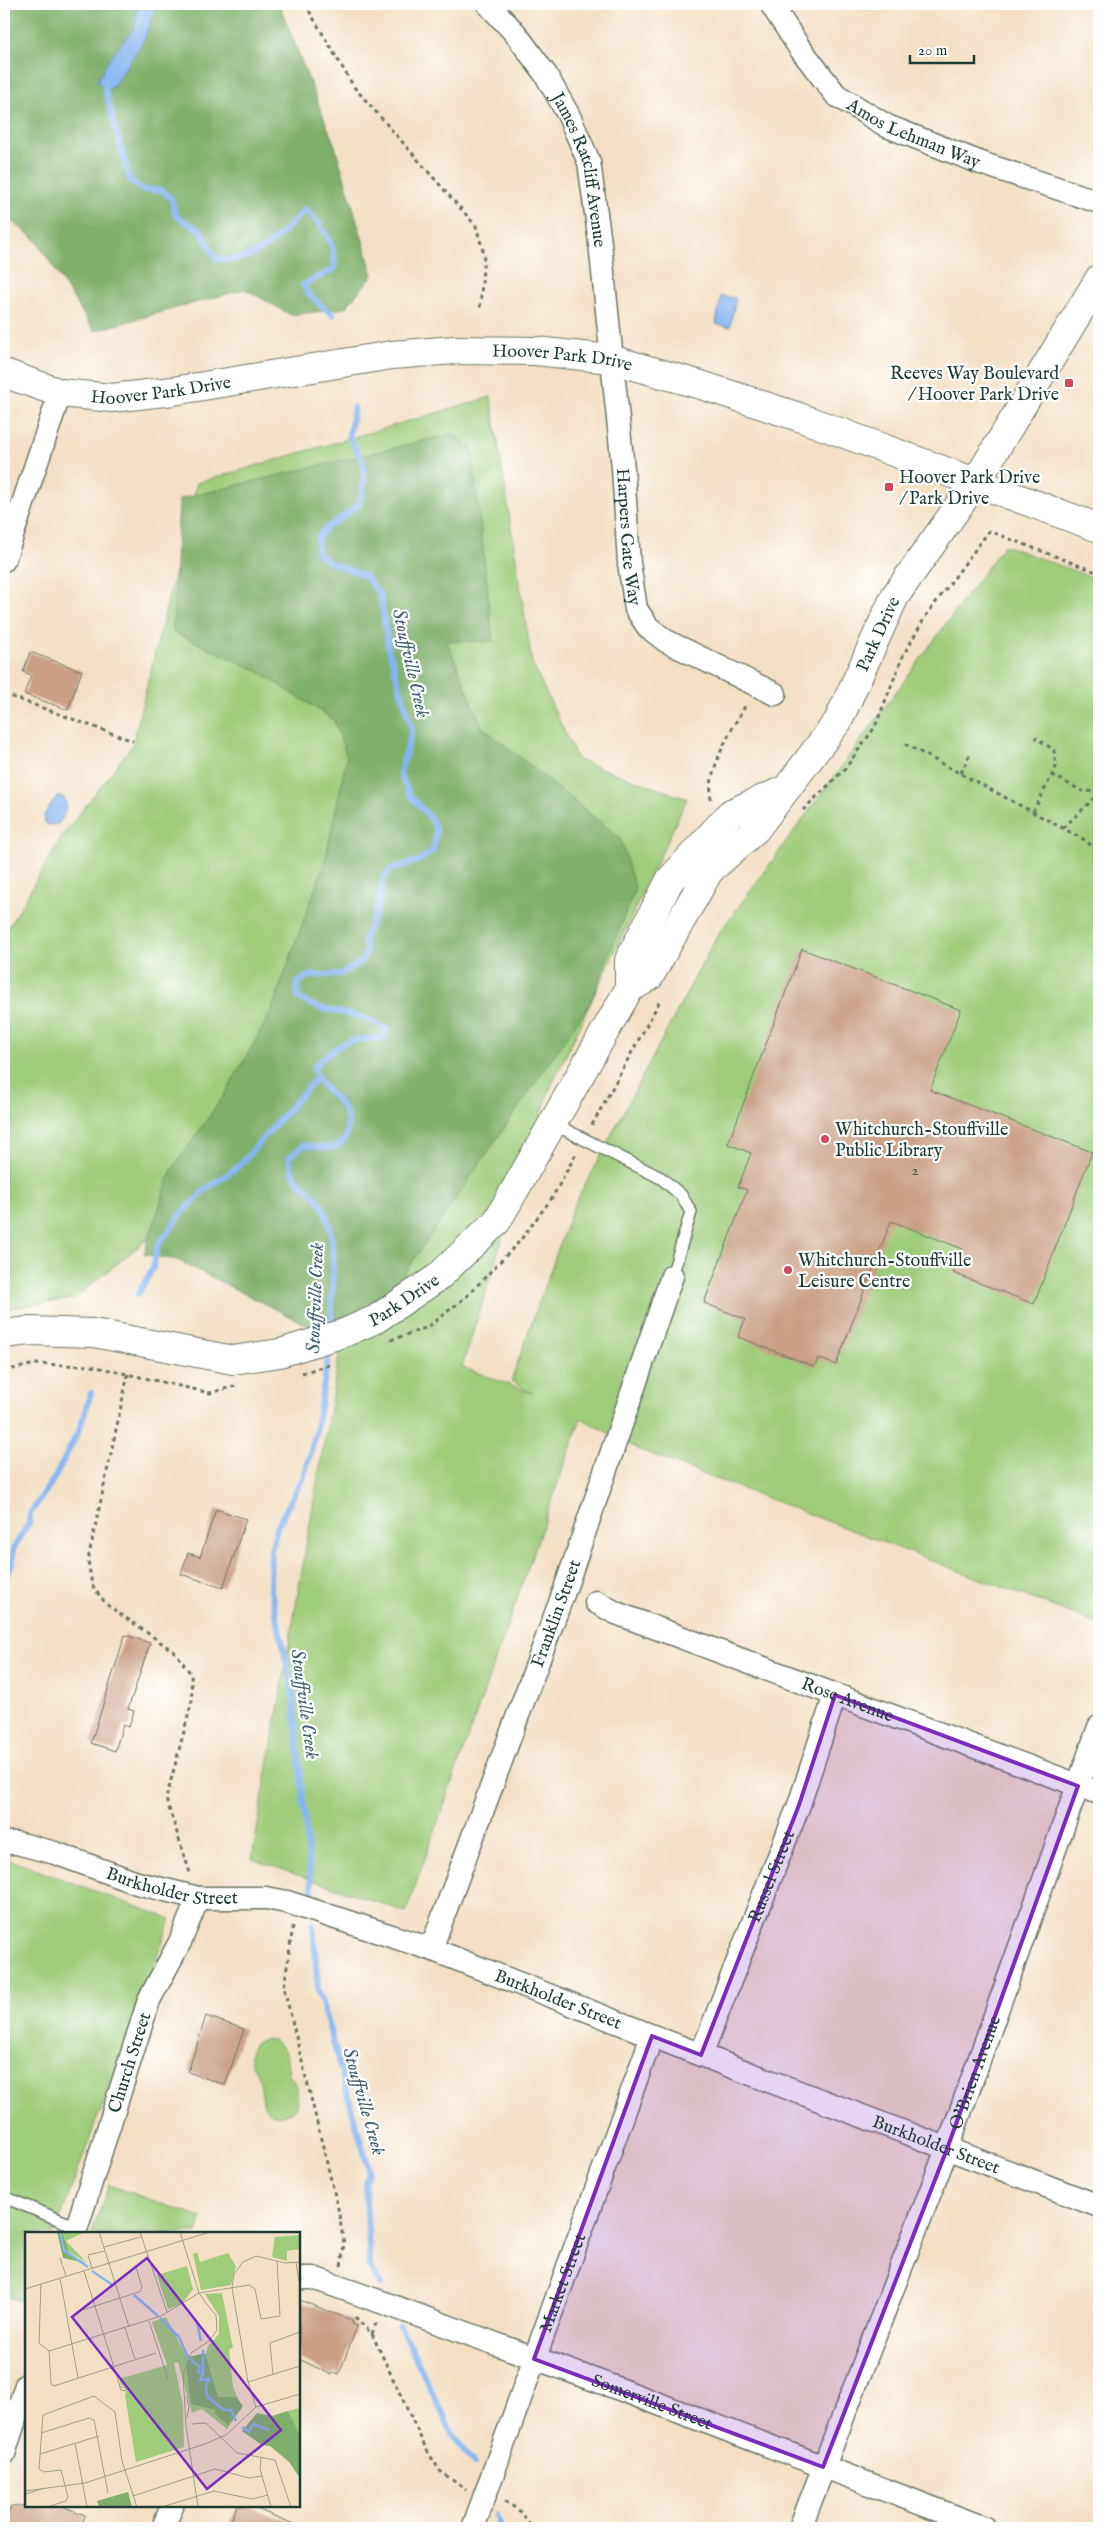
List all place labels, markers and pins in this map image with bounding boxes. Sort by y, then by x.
place label: Reeves Way Boulevard / Hoover Park Drive [890,363,1059,407]
marker: Reeves Way Boulevard / Hoover Park Drive [1063,377,1075,389]
place label: Hoover Park Drive / Park Drive [899,467,1040,511]
marker: Hoover Park Drive / Park Drive [883,481,895,493]
place label: Whitchurch-Stouffville Public Library [835,1119,1008,1163]
marker: Whitchurch-Stouffville Public Library [819,1133,831,1145]
place label: Whitchurch-Stouffville Leisure Centre [798,1250,971,1294]
marker: Whitchurch-Stouffville Leisure Centre [782,1264,794,1276]

